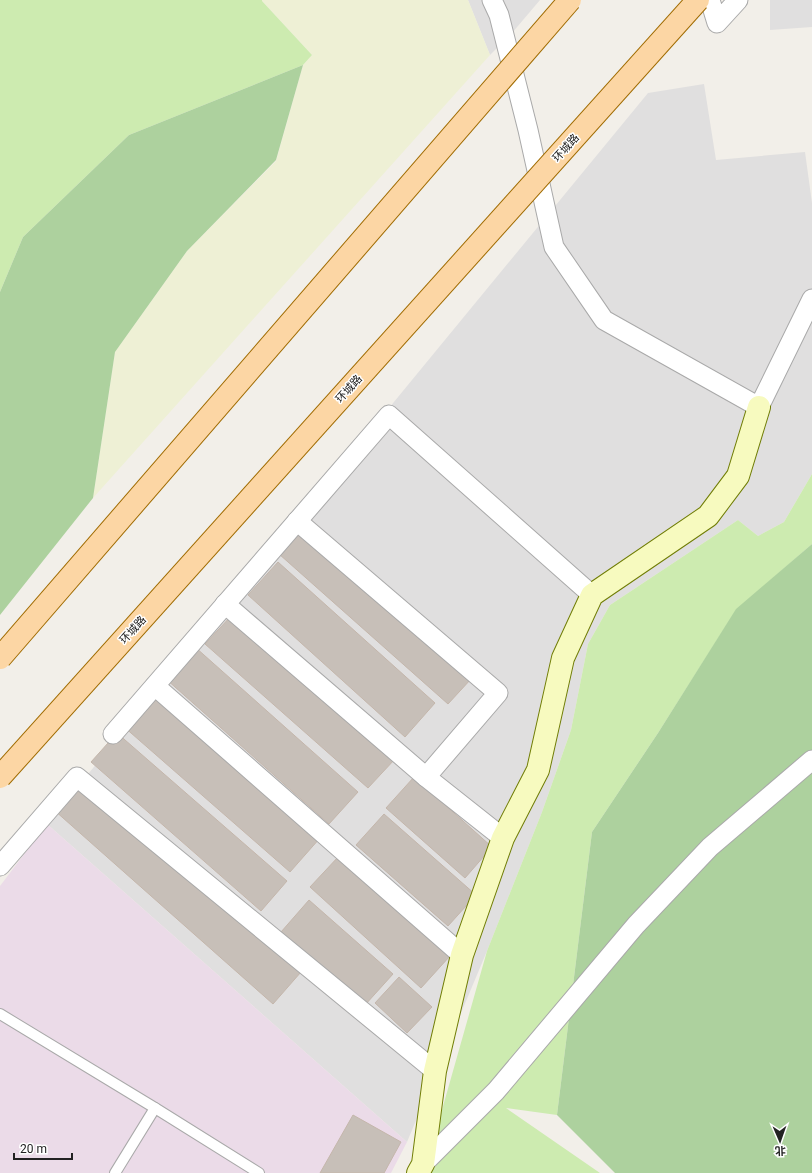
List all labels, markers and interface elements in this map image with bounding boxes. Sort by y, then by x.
street label: 环城路 [550,131,582,165]
street label: 环城路 [333,372,365,406]
street label: 环城路 [117,613,149,647]
north arrow [760,1121,800,1161]
scale bar [14,1135,72,1161]
text: 20 m [20,1142,47,1156]
text: 北 [775,1144,786,1157]

